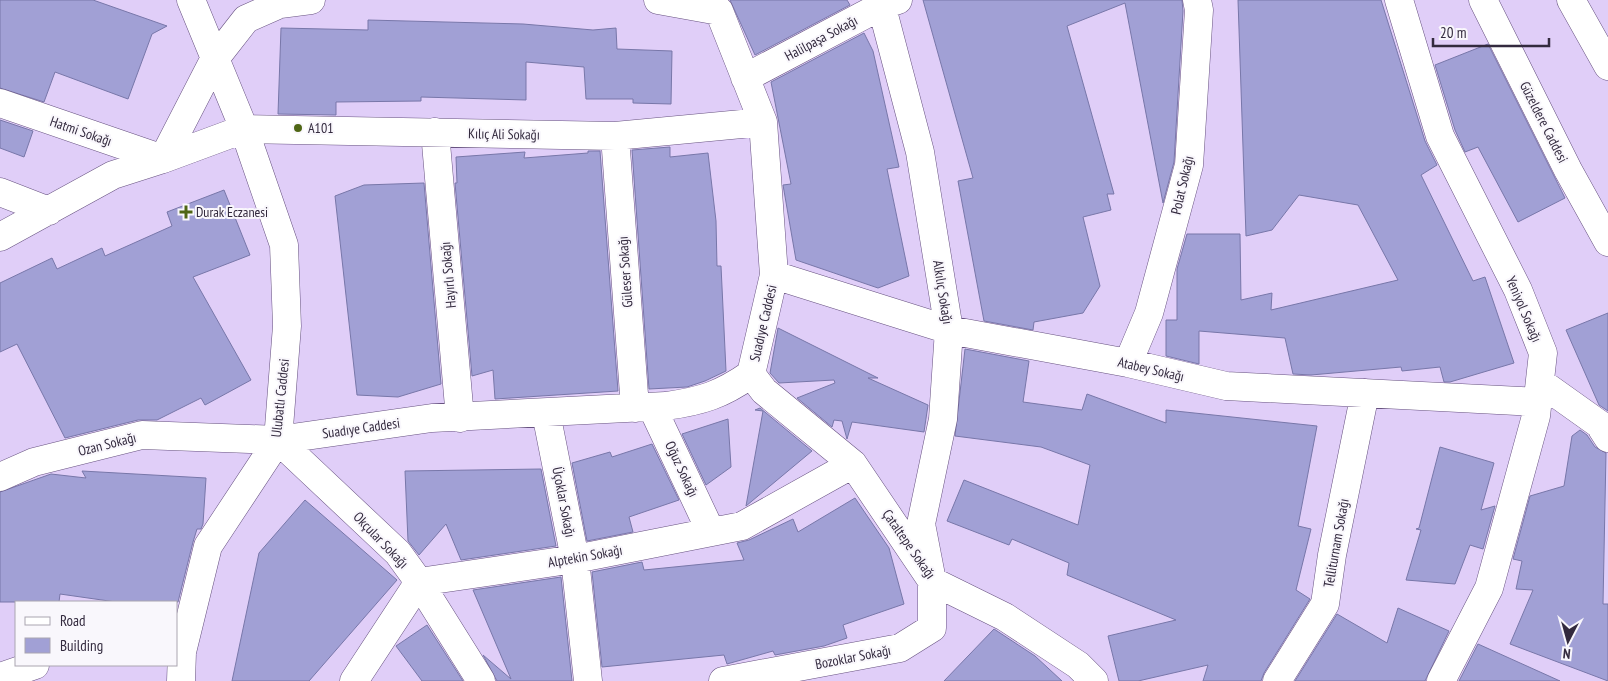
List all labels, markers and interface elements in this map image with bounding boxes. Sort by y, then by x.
street label: Halilpaşa Sokağı [782,11,860,65]
scale bar [1433,15,1549,47]
text: 20 m [1440,23,1466,42]
street label: Güzeldere Caddesi [1516,78,1572,166]
street label: Hatmi Sokağı [48,112,114,150]
place label: A101 [308,119,334,137]
marker: A101 [292,122,304,134]
street label: Kılıç Ali Sokağı [468,124,540,144]
street label: Polat Sokağı [1167,154,1197,216]
place label: Durak Eczanesi [196,203,268,221]
marker: Durak Eczanesi [180,206,192,218]
street label: Güleser Sokağı [614,236,636,308]
street label: Hayırlı Sokağı [436,241,460,309]
street label: Alkılıç Sokağı [929,259,957,325]
street label: Yeniyol Sokağı [1502,273,1546,345]
street label: Suadıye Caddesi [745,283,781,363]
street label: Atabey Sokağı [1116,353,1186,385]
street label: Ulubatlı Caddesi [267,358,293,438]
street label: Suadıye Caddesi [321,414,401,442]
street label: Ozan Sokağı [76,428,138,460]
street label: Oğuz Sokağı [661,438,703,500]
street label: Üçoklar Sokağı [548,465,580,539]
street label: Telliturnam Sokağı [1319,497,1353,589]
street label: Çataltepe Sokağı [878,506,940,582]
street label: Okçular Sokağı [350,508,412,572]
street label: Alptekin Sokağı [546,541,624,571]
legend [15,601,178,666]
text: Road [60,611,86,630]
north arrow [1543,616,1593,666]
text: Building [60,636,103,655]
street label: Bozoklar Sokağı [814,641,892,673]
text: N [1562,645,1571,663]

